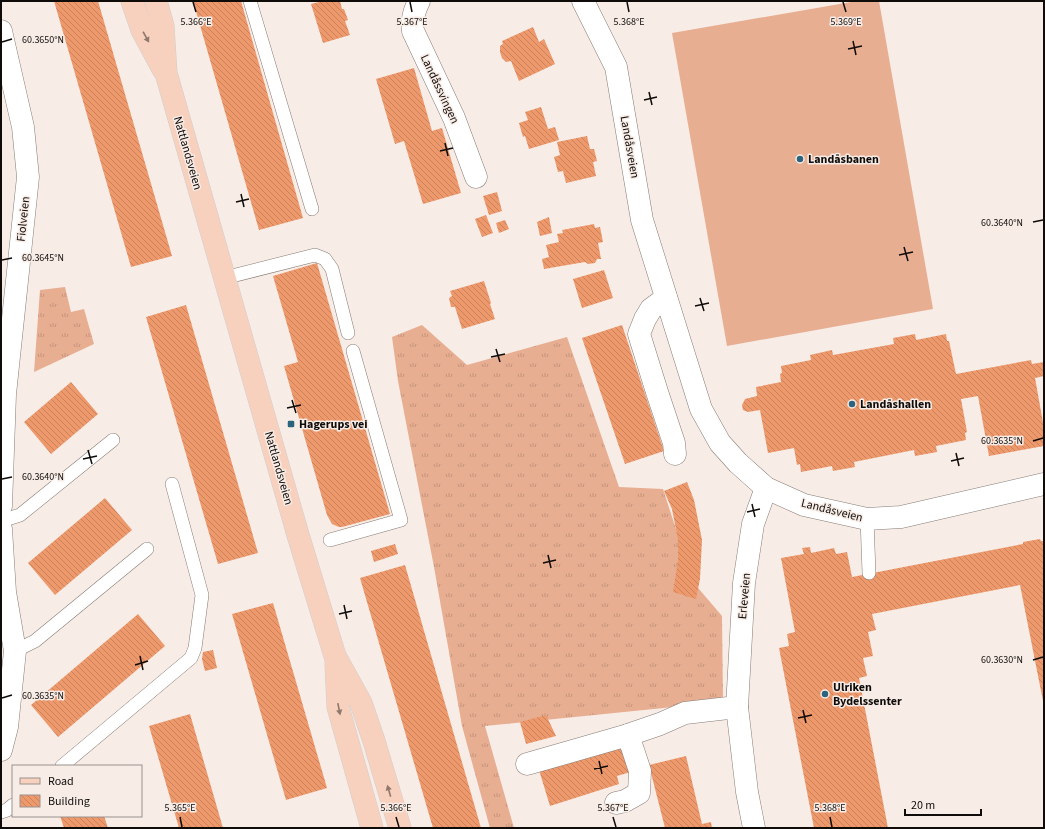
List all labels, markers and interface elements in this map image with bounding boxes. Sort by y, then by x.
text: 5.366°E [181,15,211,29]
text: 5.367°E [397,15,427,29]
text: 5.368°E [614,15,644,29]
text: 5.369°E [831,15,861,29]
one-way arrow [142,32,149,43]
text: 60.3650°N [22,33,64,47]
street label: Landåssvingen [416,52,463,127]
street label: Nattlandsveien [169,114,206,192]
street label: Landåsveien [616,115,643,180]
place label: Landåsbanen [808,151,879,168]
marker: Landåsbanen [795,154,805,164]
street label: Fiolveien [13,196,34,243]
text: 60.3640°N [981,216,1023,230]
text: 60.3645°N [22,251,64,265]
place label: Landåshallen [860,396,931,413]
marker: Landåshallen [847,399,857,409]
place label: Hagerups vei [299,416,368,433]
marker: Hagerups vei [286,419,296,429]
street label: Nattlandsveien [260,429,297,507]
text: 60.3635°N [981,434,1023,448]
text: 60.3640°N [22,470,64,484]
street label: Landåsveien [799,495,865,526]
street label: Erleveien [734,572,755,620]
text: 60.3630°N [981,653,1023,667]
place label: Ulriken Bydelssenter [833,679,902,710]
text: 60.3635°N [22,689,64,703]
marker: Ulriken Bydelssenter [820,689,830,699]
one-way arrow [337,703,343,715]
legend [12,765,142,817]
text: Road [48,773,74,790]
one-way arrow [386,784,392,796]
scale bar [905,791,981,817]
text: Building [48,793,90,810]
text: 20 m [911,797,935,814]
text: 5.365°E [165,801,195,815]
text: 5.366°E [381,801,411,815]
text: 5.367°E [598,801,628,815]
text: 5.368°E [815,801,845,815]

